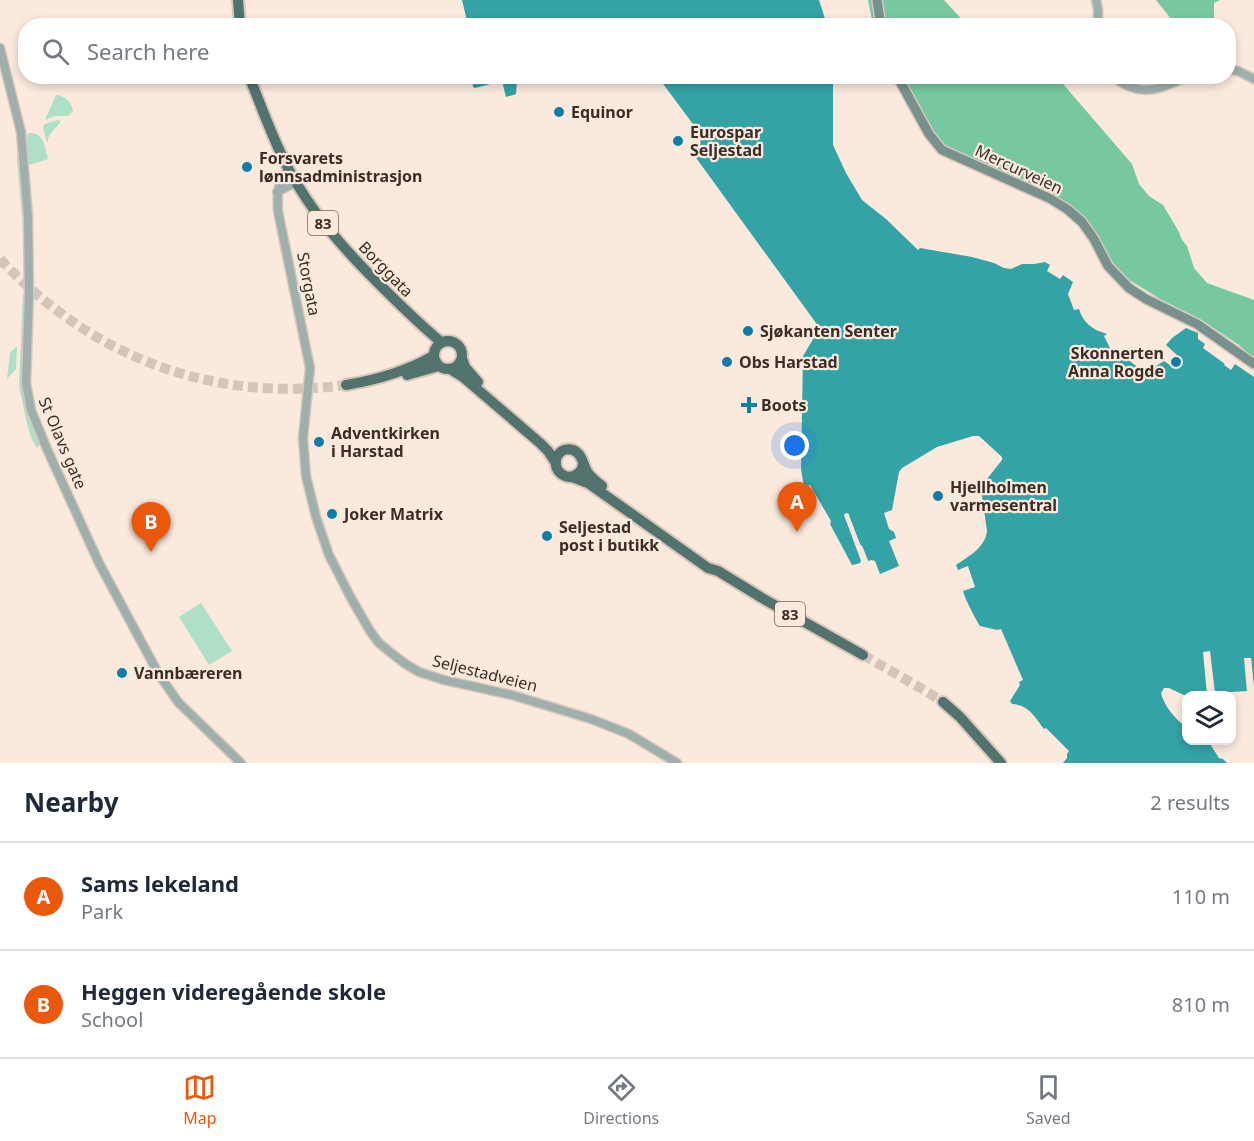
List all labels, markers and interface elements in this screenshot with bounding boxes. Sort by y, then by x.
search box [18,18,1236,84]
icon: search [39,35,72,68]
text: Search here [87,36,209,66]
place label: Equinor [571,101,633,123]
marker: Equinor [552,105,566,119]
place label: Eurospar Seljestad [690,121,762,161]
marker: Eurospar Seljestad [671,134,685,148]
street label: Mercurveien [972,139,1066,199]
place label: Forsvarets lønnsadministrasjon [259,147,422,187]
marker: Forsvarets lønnsadministrasjon [240,160,254,174]
road number: 83 [308,211,338,235]
street label: Borggata [354,236,418,302]
street label: Storgata [292,250,326,318]
place label: Sjøkanten Senter [760,320,897,342]
marker: Sjøkanten Senter [741,324,755,338]
place label: Skonnerten Anna Rogde [1068,342,1164,382]
place label: Obs Harstad [739,351,838,373]
marker: Obs Harstad [720,355,734,369]
marker: Skonnerten Anna Rogde [1169,355,1183,369]
street label: St Olavs gate [34,394,92,492]
place label: Boots [761,394,807,416]
marker: Boots [742,398,756,412]
place label: Adventkirken i Harstad [331,422,440,462]
your location [780,431,809,460]
marker: Adventkirken i Harstad [312,435,326,449]
place label: Hjellholmen varmesentral [950,476,1057,516]
pin: A [778,482,816,532]
marker: Hjellholmen varmesentral [931,489,945,503]
pin: B [132,502,170,552]
place label: Joker Matrix [342,503,444,525]
marker: Joker Matrix [325,507,339,521]
place label: Seljestad post i butikk [559,516,659,556]
marker: Seljestad post i butikk [540,529,554,543]
road number: 83 [775,602,805,626]
street label: Seljestadveien [430,649,540,697]
place label: Vannbæreren [134,662,242,684]
marker: Vannbæreren [115,666,129,680]
map controls [1182,691,1236,745]
button: layers [1182,691,1236,745]
text: Nearby [24,784,119,820]
text: 2 results [1150,789,1230,816]
text: Sams lekeland [81,868,239,898]
text: A [37,883,50,910]
text: 110 m [1172,883,1230,910]
text: Park [81,898,123,925]
text: Heggen videregående skole [81,976,386,1006]
text: B [37,991,50,1018]
text: 810 m [1172,991,1230,1018]
text: School [81,1006,143,1033]
tab: Map [183,1071,217,1129]
tab: Directions [583,1071,659,1129]
tab: Saved [1026,1071,1071,1129]

